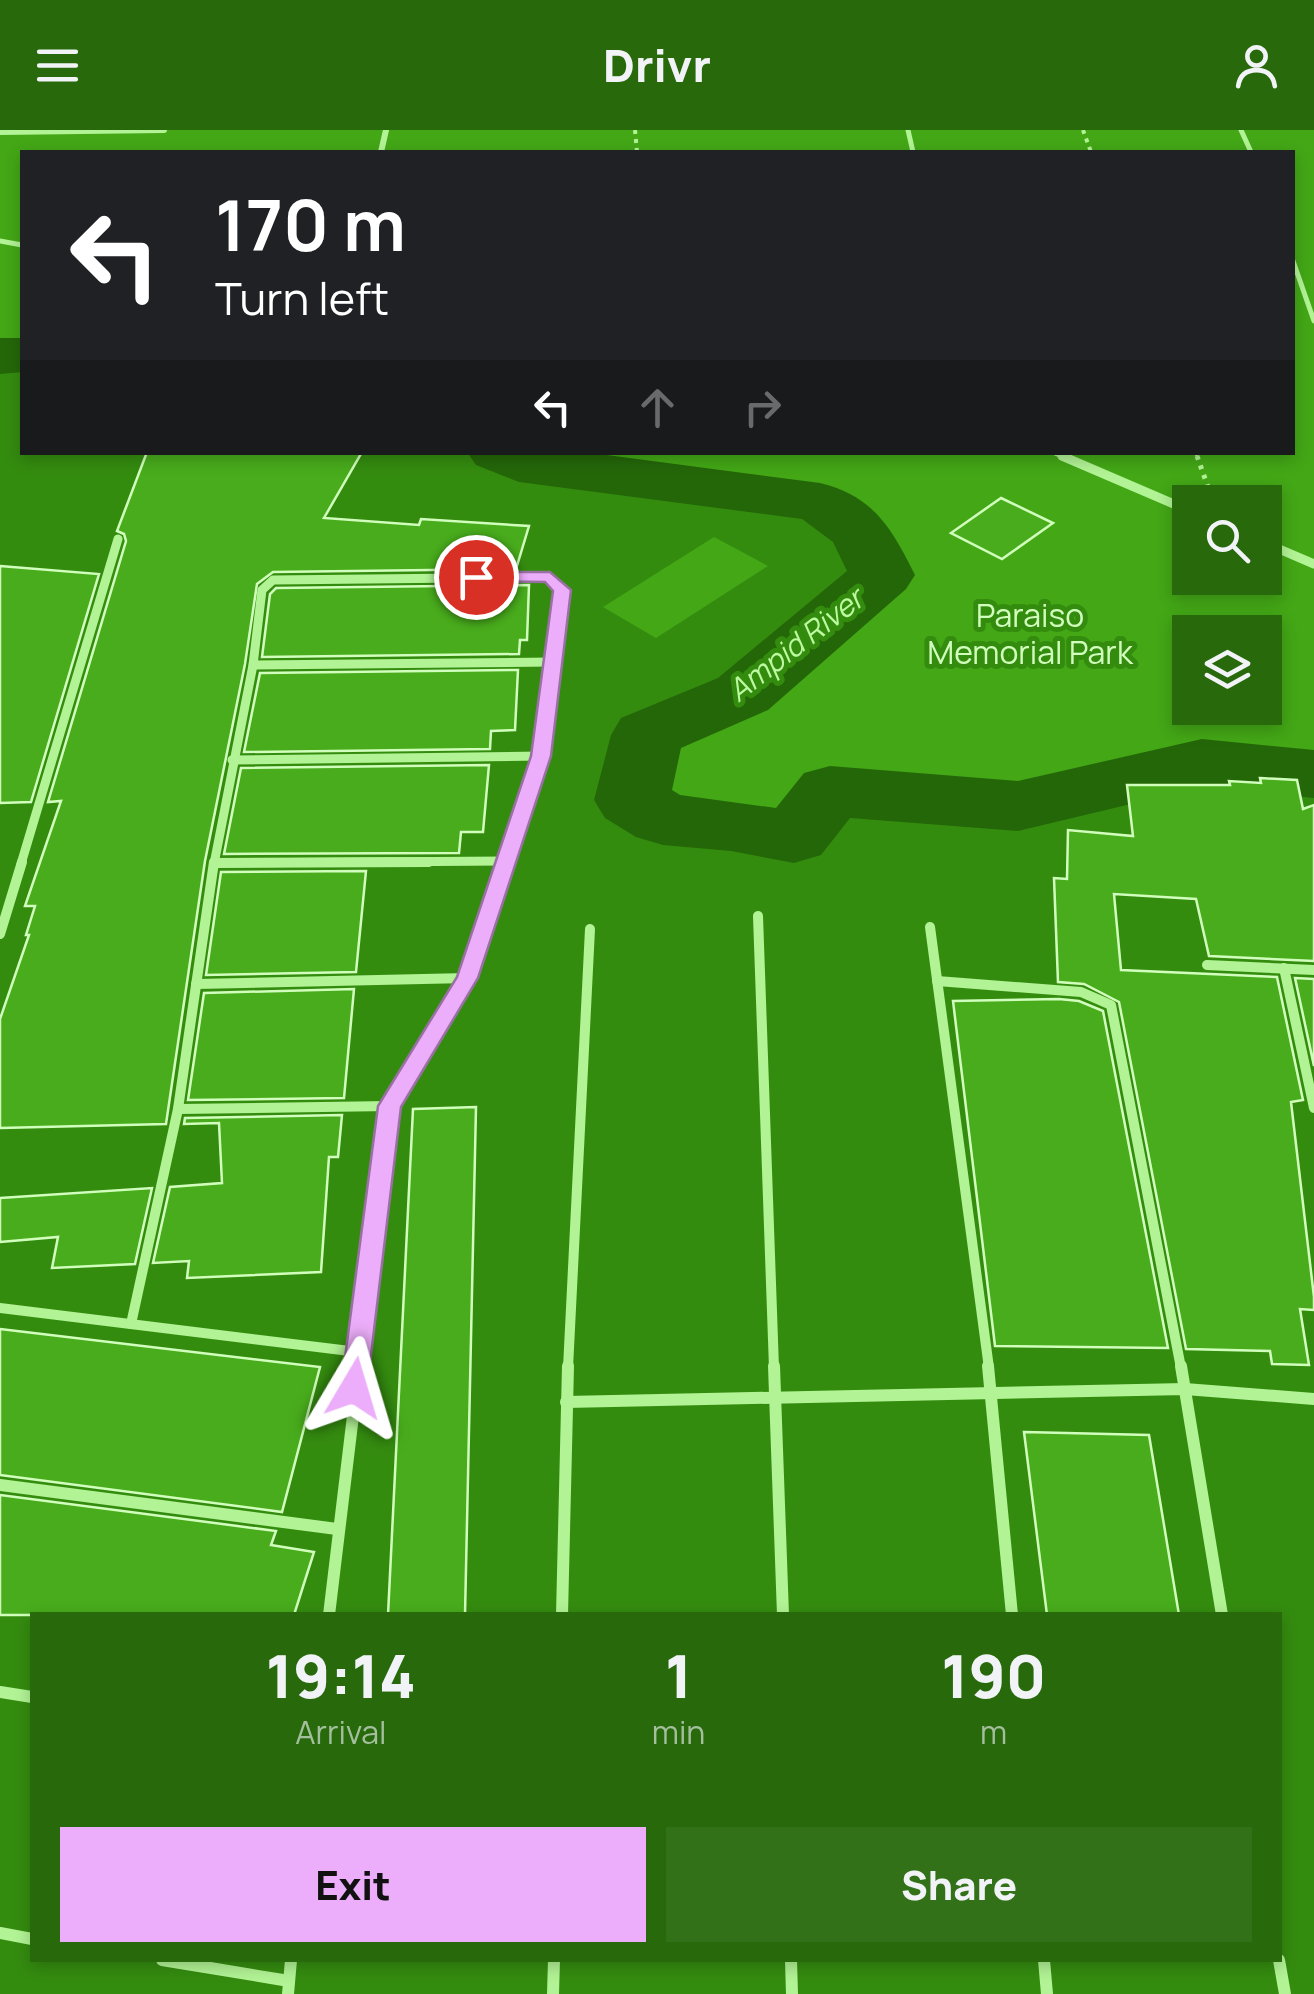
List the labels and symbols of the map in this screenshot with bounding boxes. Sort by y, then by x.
pin [434,535,519,620]
water label: Ampid River [719,575,875,710]
park label: Paraiso Memorial Park [927,593,1134,674]
position arrow [302,1336,406,1440]

